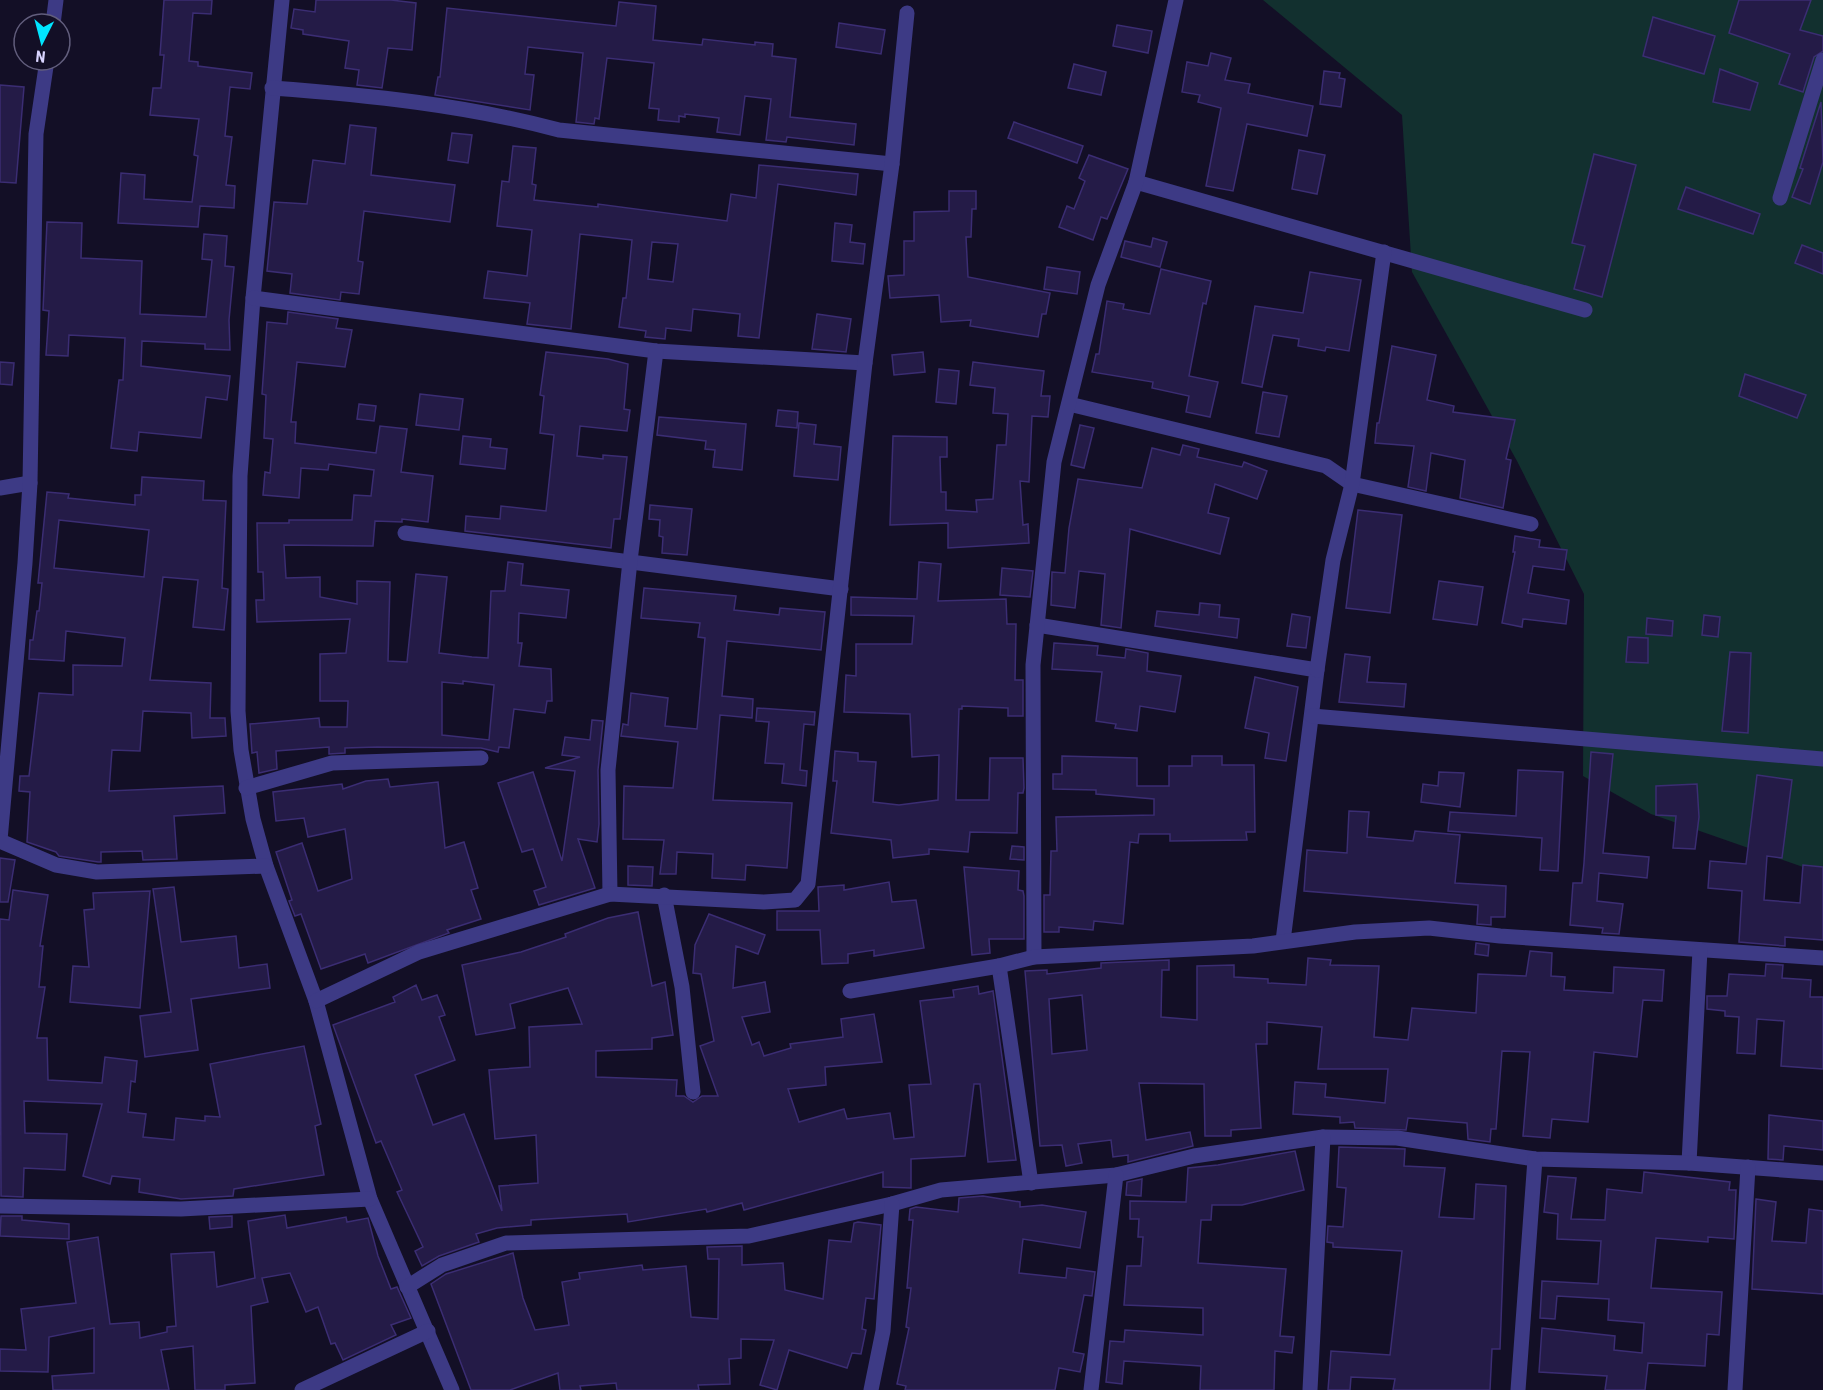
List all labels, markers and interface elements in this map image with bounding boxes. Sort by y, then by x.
north arrow [12,12,72,72]
text: N [35,46,46,66]

